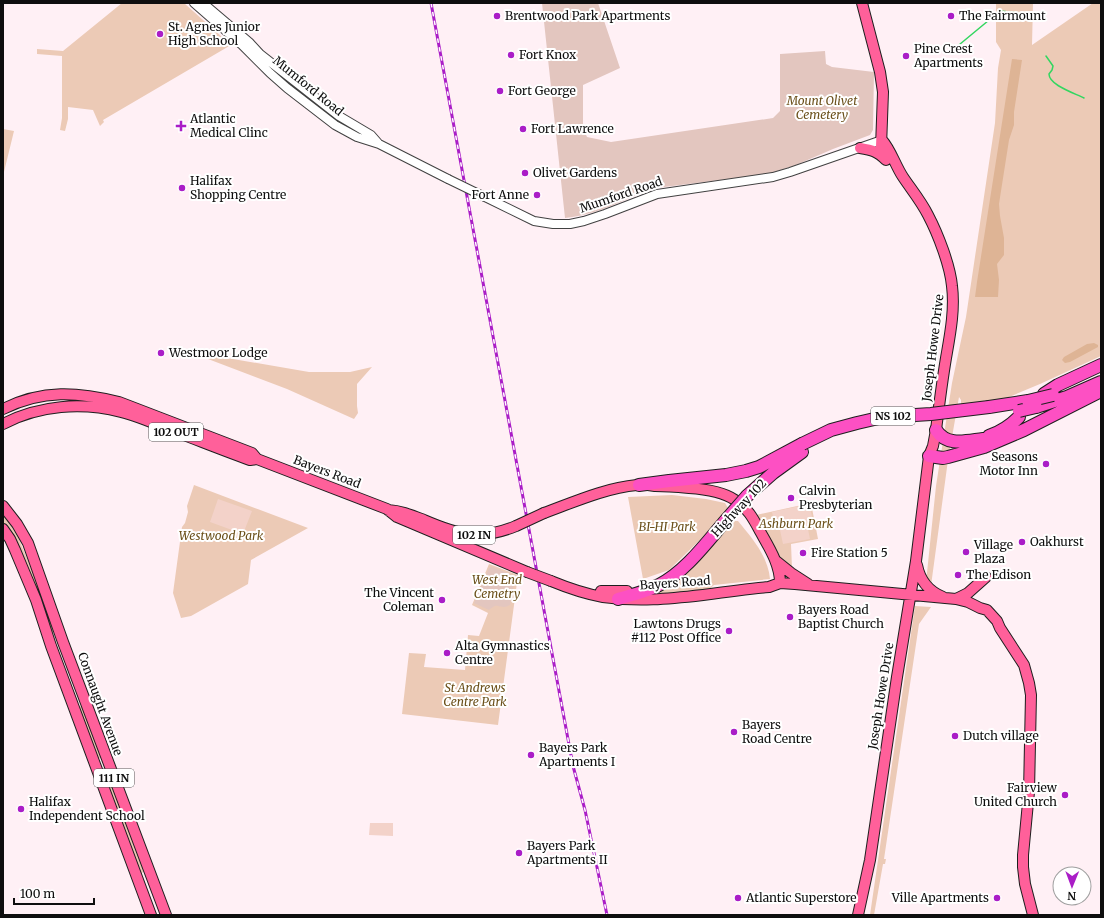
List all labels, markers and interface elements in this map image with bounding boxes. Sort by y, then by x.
place label: Brentwood Park Apartments [505,8,670,23]
place label: The Fairmount [959,8,1046,23]
marker: Brentwood Park Apartments [492,11,502,21]
marker: The Fairmount [946,11,956,21]
place label: St. Agnes Junior High School [168,19,261,48]
marker: St. Agnes Junior High School [155,29,165,39]
place label: Pine Crest Apartments [913,41,983,70]
place label: Fort Knox [519,47,577,62]
marker: Fort Knox [506,50,516,60]
marker: Pine Crest Apartments [901,51,911,61]
street label: Mumford Road [270,53,347,119]
place label: Fort George [508,83,576,98]
marker: Fort George [495,86,505,96]
park label: Mount Olivet Cemetery [786,93,858,122]
place label: Atlantic Medical Clinc [189,111,268,140]
marker: Atlantic Medical Clinc [175,120,187,132]
place label: Fort Lawrence [531,121,614,136]
marker: Fort Lawrence [518,124,528,134]
place label: Olivet Gardens [533,165,617,180]
marker: Olivet Gardens [520,168,530,178]
place label: Halifax Shopping Centre [190,173,286,202]
street label: Mumford Road [578,173,664,216]
marker: Halifax Shopping Centre [177,183,187,193]
place label: Fort Anne [472,187,529,202]
marker: Fort Anne [532,190,542,200]
street label: Joseph Howe Drive [918,293,947,403]
place label: Westmoor Lodge [168,345,267,360]
marker: Westmoor Lodge [156,348,166,358]
road number: NS 102 [871,407,915,425]
road number: 102 OUT [149,423,203,441]
place label: Seasons Motor Inn [979,449,1038,478]
street label: Bayers Road [291,452,363,491]
marker: Seasons Motor Inn [1041,459,1051,469]
street label: Highway 102 [708,476,769,540]
place label: Calvin Presbyterian [799,483,873,512]
marker: Calvin Presbyterian [786,493,796,503]
park label: Ashburn Park [758,516,833,531]
park label: BI-HI Park [639,519,696,534]
road number: 102 IN [453,526,495,544]
park label: Westwood Park [179,528,264,543]
place label: Oakhurst [1030,534,1084,549]
place label: Village Plaza [973,537,1013,566]
marker: Oakhurst [1017,537,1027,547]
place label: Fire Station 5 [811,545,888,560]
marker: Village Plaza [961,547,971,557]
marker: Fire Station 5 [798,548,808,558]
place label: The Edison [966,567,1031,582]
marker: The Edison [953,570,963,580]
park label: West End Cemetry [472,572,522,601]
street label: Bayers Road [639,573,711,592]
place label: The Vincent Coleman [364,585,434,614]
marker: The Vincent Coleman [437,595,447,605]
place label: Bayers Road Baptist Church [798,602,884,631]
marker: Bayers Road Baptist Church [785,612,795,622]
place label: Lawtons Drugs #112 Post Office [631,616,721,645]
marker: Lawtons Drugs #112 Post Office [724,626,734,636]
place label: Alta Gymnastics Centre [454,638,550,667]
street label: Joseph Howe Drive [864,641,896,751]
marker: Alta Gymnastics Centre [442,648,452,658]
street label: Connaught Avenue [75,650,126,757]
park label: St Andrews Centre Park [443,680,507,709]
place label: Bayers Road Centre [742,717,812,746]
marker: Bayers Road Centre [729,727,739,737]
place label: Dutch village [963,728,1039,743]
marker: Dutch village [950,731,960,741]
place label: Bayers Park Apartments I [538,740,615,769]
marker: Bayers Park Apartments I [526,750,536,760]
road number: 111 IN [94,769,134,787]
place label: Fairview United Church [974,780,1058,809]
marker: Fairview United Church [1060,790,1070,800]
place label: Halifax Independent School [29,794,145,823]
marker: Halifax Independent School [16,804,26,814]
place label: Bayers Park Apartments II [526,838,608,867]
marker: Bayers Park Apartments II [514,848,524,858]
north arrow [1052,866,1092,906]
scale bar [14,880,94,906]
text: 100 m [20,886,55,901]
text: N [1067,889,1076,903]
place label: Atlantic Superstore [745,890,857,905]
place label: Ville Apartments [891,890,989,905]
marker: Atlantic Superstore [733,893,743,903]
marker: Ville Apartments [992,893,1002,903]

